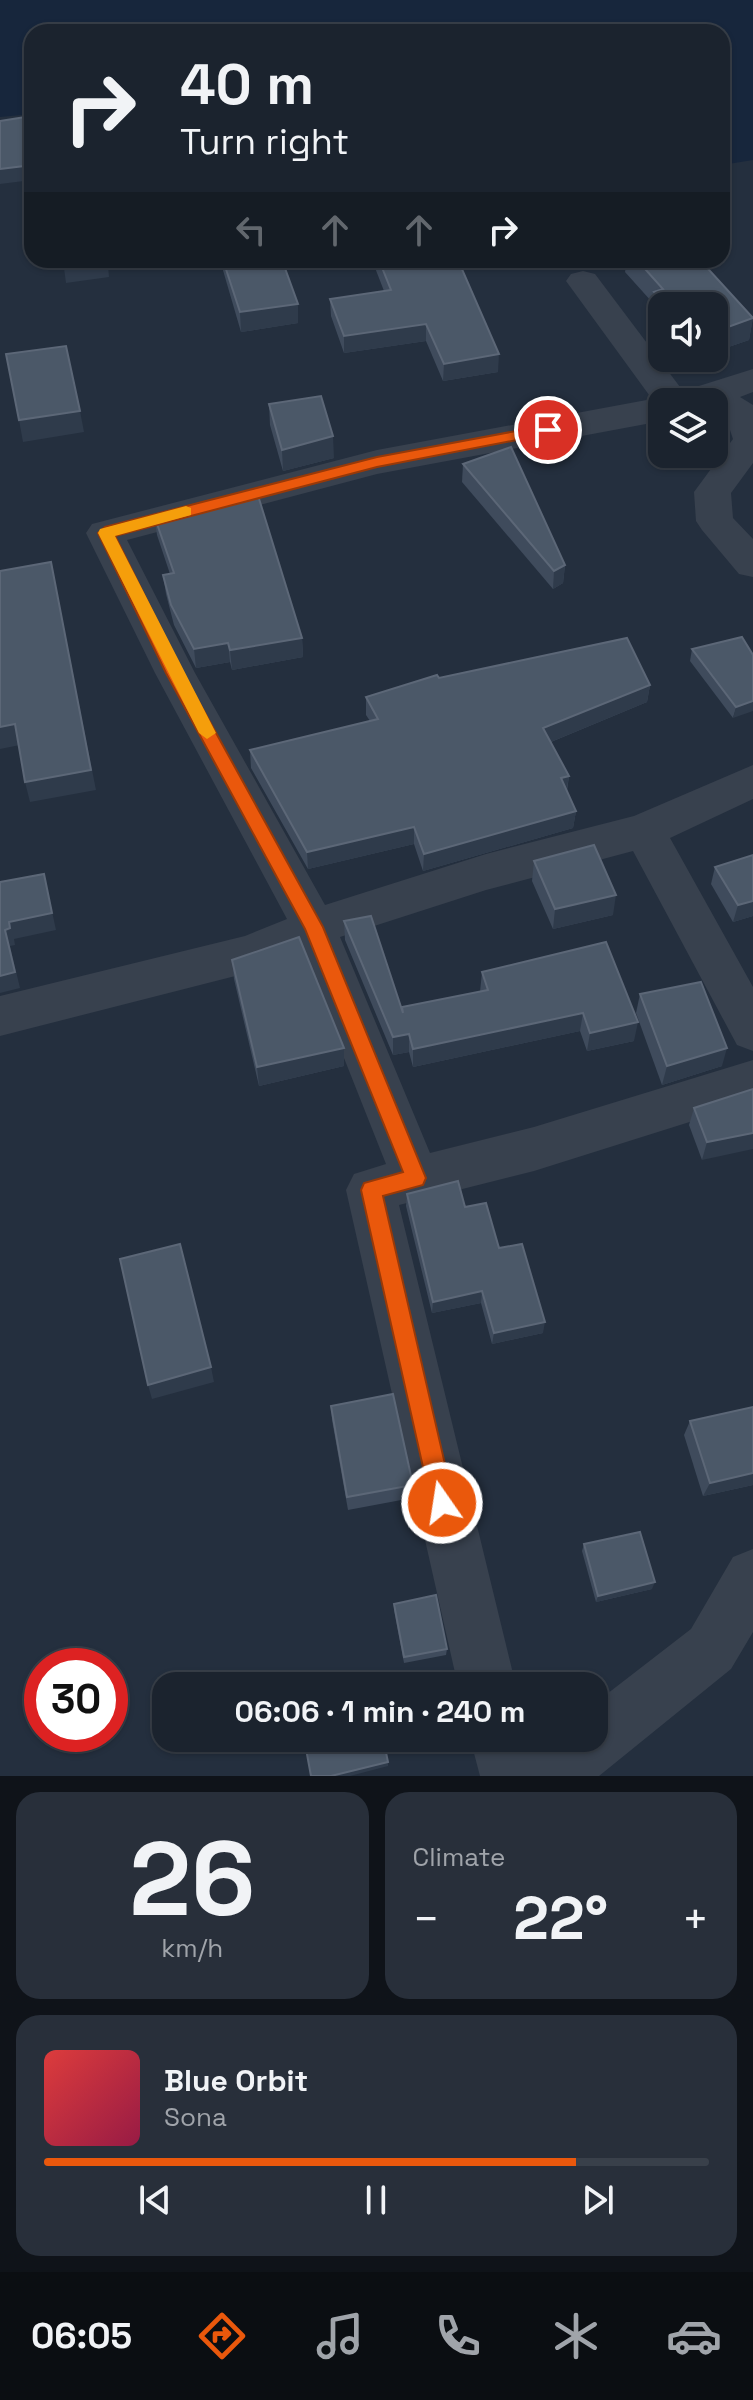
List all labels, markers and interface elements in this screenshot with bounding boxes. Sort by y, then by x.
text: 40 m [180,49,314,120]
icon: right [48,56,152,160]
text: Turn right [180,119,349,165]
icon: left [229,208,273,252]
icon: ahead [313,208,357,252]
icon: ahead [397,208,441,252]
icon: right [481,208,525,252]
map controls [648,292,728,468]
button: sound [648,292,728,372]
button: layers [648,388,728,468]
pin [514,396,582,464]
icon: arrive [526,408,570,452]
position arrow [400,1461,484,1545]
speed limit sign: 30 [24,1648,128,1752]
text: 06:06 · 1 min · 240 m [235,1692,525,1731]
text: 26 [129,1813,255,1945]
text: Climate [413,1840,505,1874]
text: 22° [513,1880,608,1957]
text: − [413,1891,440,1947]
text: + [682,1891,709,1947]
text: km/h [161,1931,223,1965]
text: Blue Orbit [164,2061,308,2100]
text: Sona [164,2100,227,2134]
icon: previous [133,2178,177,2222]
icon: pause [354,2178,398,2222]
icon: next [576,2178,620,2222]
icon: directions [194,2308,250,2364]
icon: music [312,2308,368,2364]
icon: phone [430,2308,486,2364]
icon: climate [548,2308,604,2364]
icon: car [666,2308,722,2364]
text: 06:05 [31,2313,132,2359]

